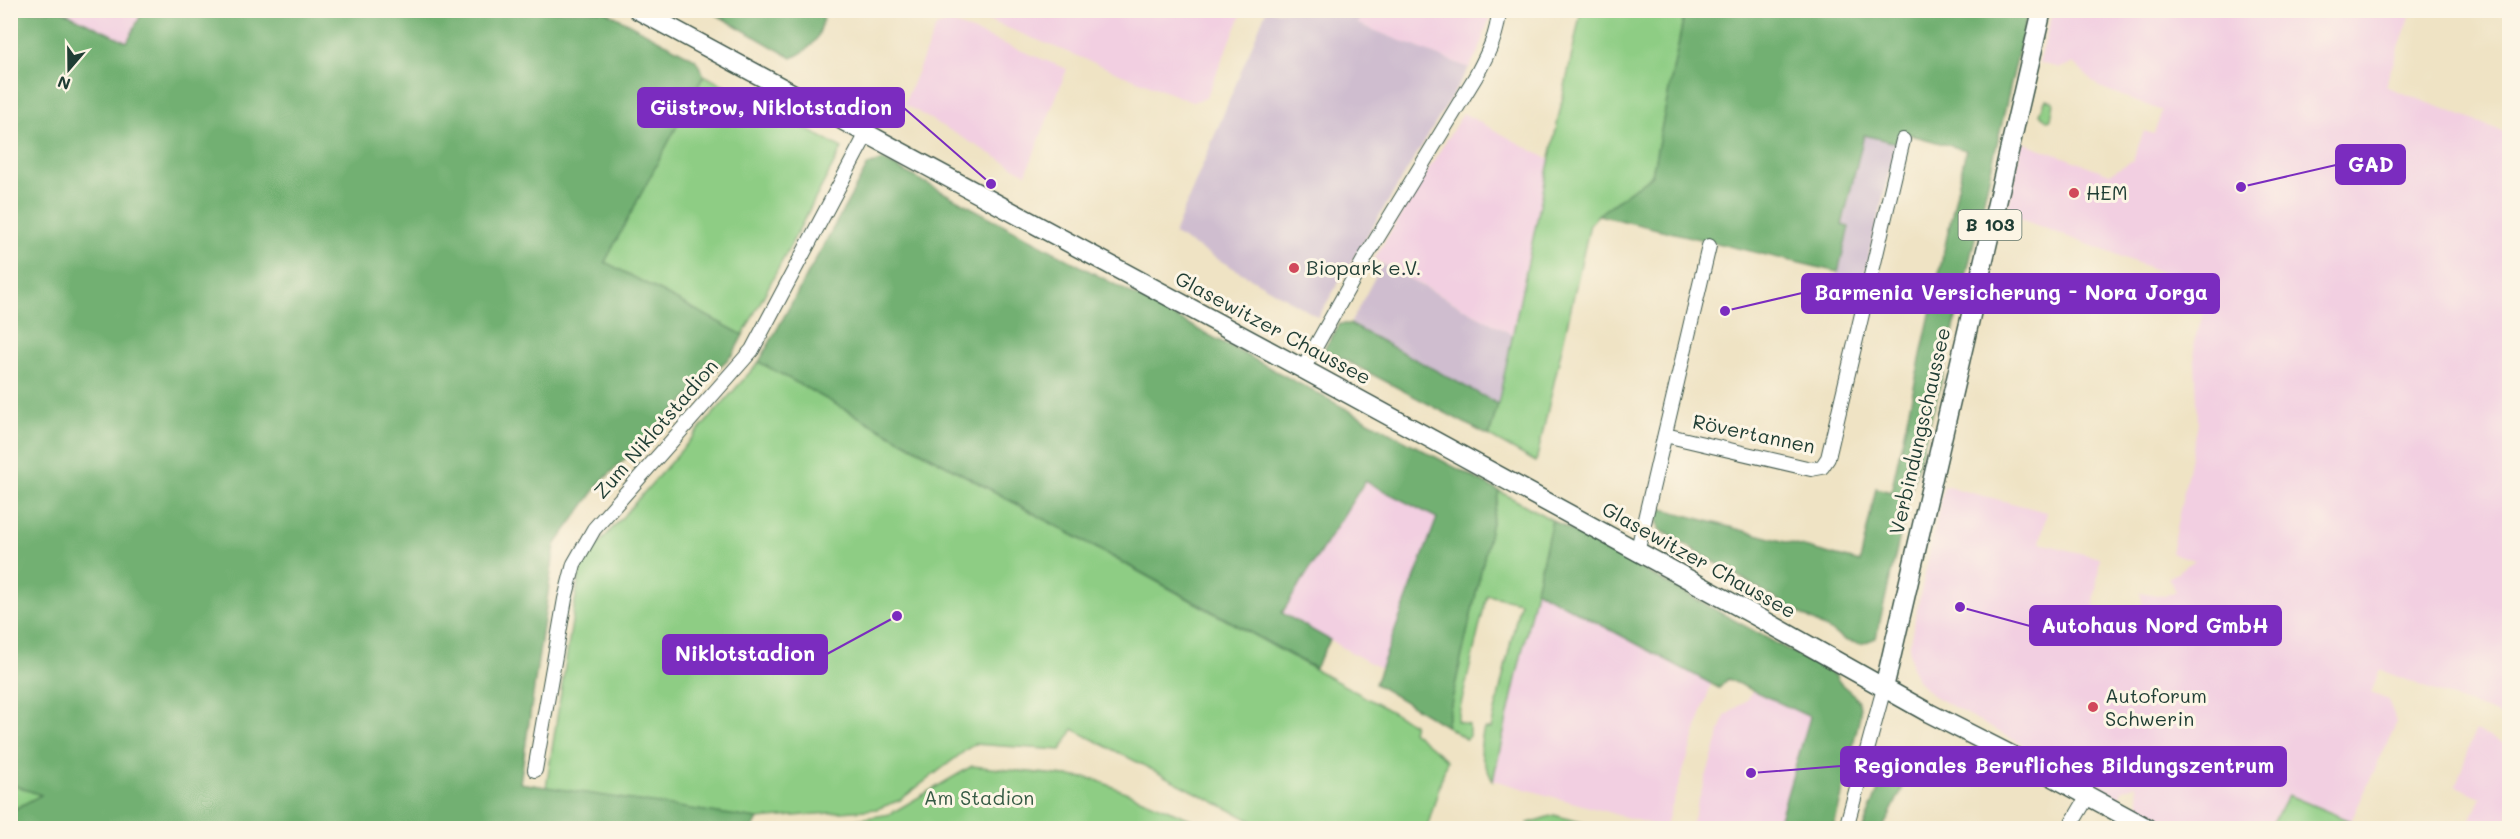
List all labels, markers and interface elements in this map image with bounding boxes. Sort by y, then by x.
north arrow [39,39,99,99]
text: N [54,72,73,96]
callout: Güstrow, Niklotstadion [638,88,904,127]
text: Güstrow, Niklotstadion [650,93,892,120]
callout: GAD [2336,145,2405,184]
text: GAD [2348,150,2394,177]
place label: HEM [2086,179,2128,205]
marker: HEM [2067,186,2081,200]
road number: B 103 [1958,210,2022,240]
place label: Biopark e.V. [1306,254,1421,280]
marker: Biopark e.V. [1287,261,1301,275]
street label: Glasewitzer Chaussee [1171,264,1376,390]
callout: Barmenia Versicherung - Nora Jorga [1802,274,2219,313]
text: Barmenia Versicherung - Nora Jorga [1814,278,2208,305]
street label: Verbindungschaussee [1883,325,1956,537]
street label: Zum Niklotstadion [587,353,723,504]
street label: Rövertannen [1691,407,1818,459]
street label: Glasewitzer Chaussee [1598,495,1801,623]
callout: Autohaus Nord GmbH [2030,606,2281,645]
text: Autohaus Nord GmbH [2041,611,2269,638]
callout: Niklotstadion [663,635,827,674]
text: Niklotstadion [675,639,815,666]
place label: Autoforum Schwerin [2105,682,2207,731]
marker: Autoforum Schwerin [2086,700,2100,714]
callout: Regionales Berufliches Bildungszentrum [1841,747,2286,786]
text: Regionales Berufliches Bildungszentrum [1854,751,2274,778]
park label: Am Stadion [924,784,1034,810]

